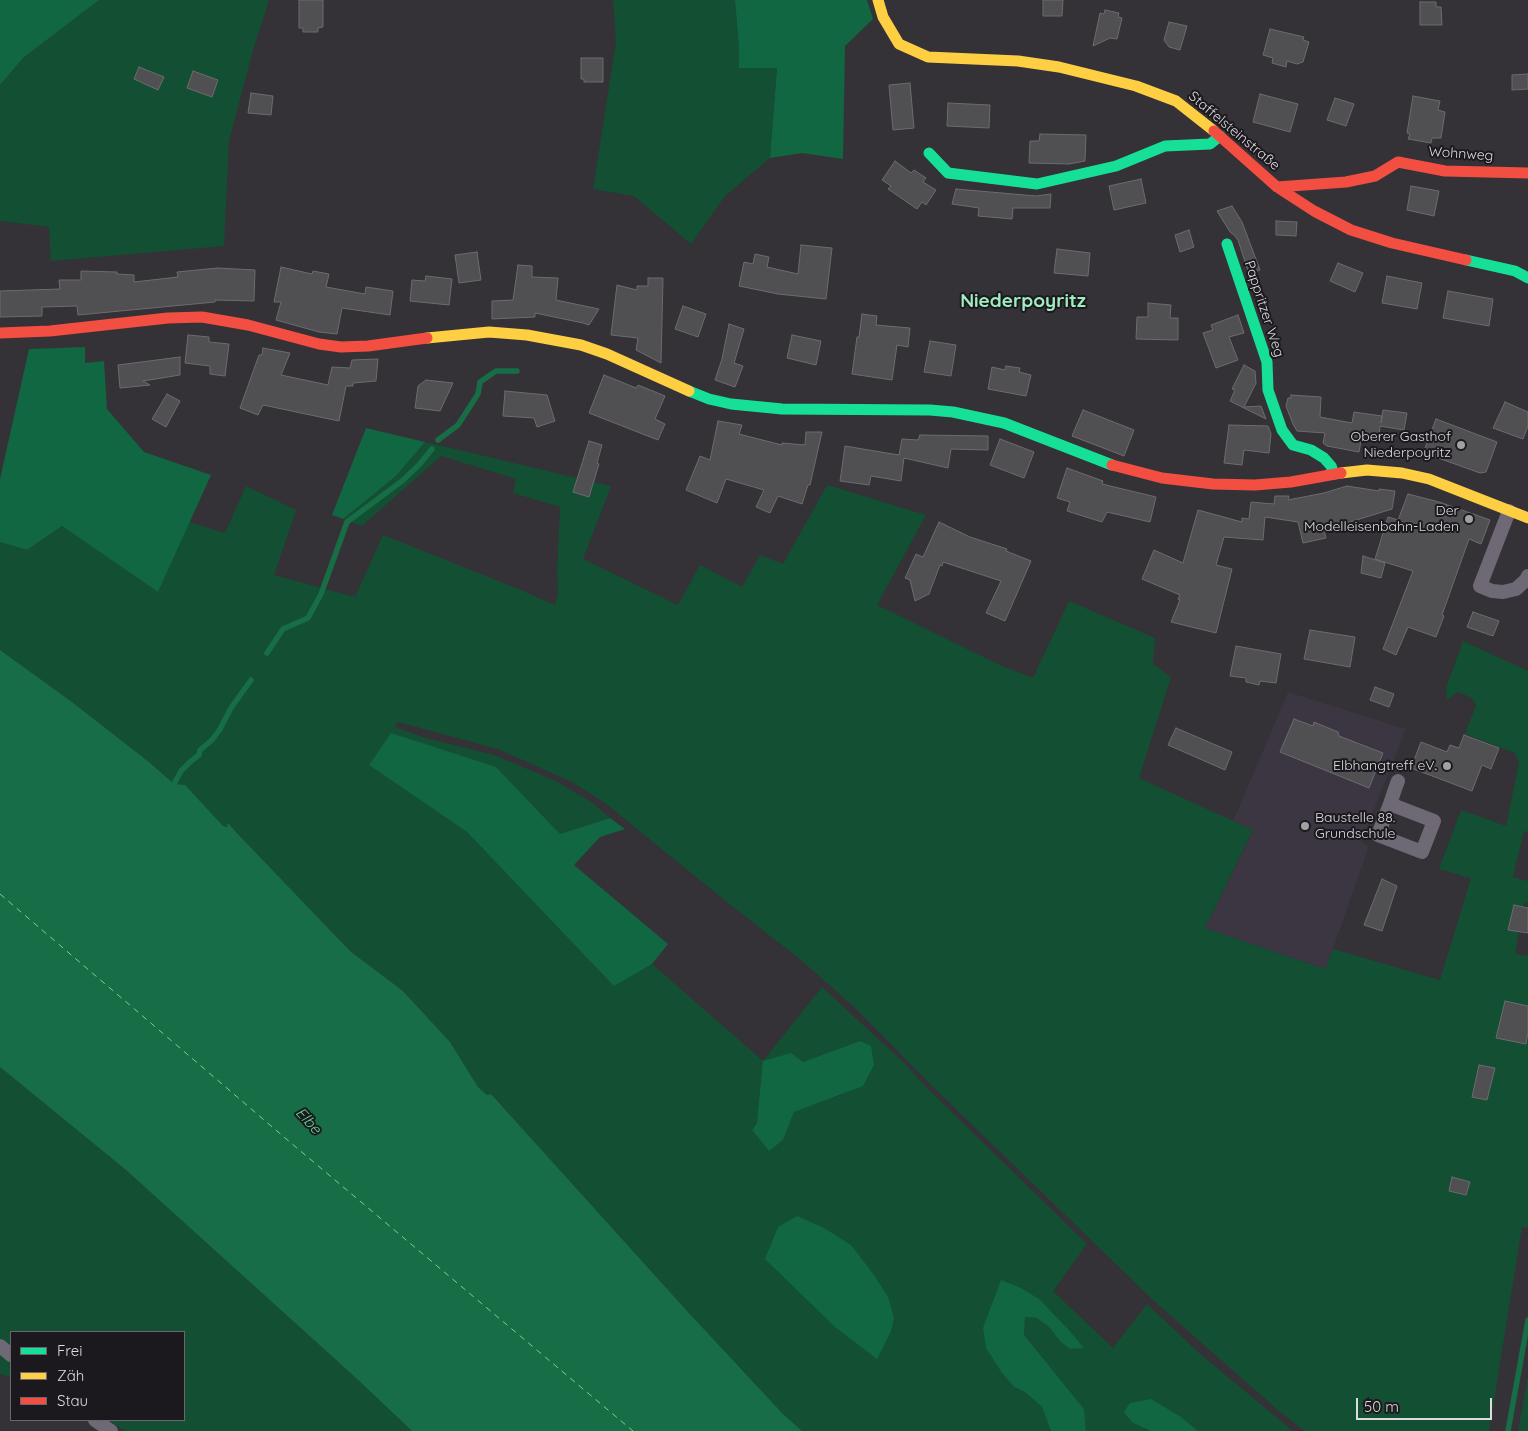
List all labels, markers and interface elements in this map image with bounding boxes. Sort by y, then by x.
street label: Staffelsteinstraße [1185,88,1283,174]
street label: Wohnweg [1428,143,1494,165]
street label: Pappritzer Weg [1240,259,1288,359]
district label: Niederpoyritz [960,290,1086,312]
place label: Oberer Gasthof Niederpoyritz [1351,429,1451,462]
marker: Oberer Gasthof Niederpoyritz [1455,439,1467,451]
place label: Der Modelleisenbahn-Laden [1304,503,1459,536]
marker: Der Modelleisenbahn-Laden [1463,513,1475,525]
place label: Elbhangtreff eV. [1333,758,1437,774]
marker: Elbhangtreff eV. [1441,760,1453,772]
place label: Baustelle 88. Grundschule [1315,810,1395,842]
marker: Baustelle 88. Grundschule [1299,820,1311,832]
water label: Elbe [291,1104,325,1138]
legend [10,1331,185,1421]
text: Frei [57,1341,83,1360]
text: Zäh [57,1366,84,1385]
scale bar [1358,1388,1494,1420]
text: Stau [57,1391,88,1410]
text: 50 m [1364,1397,1399,1416]

